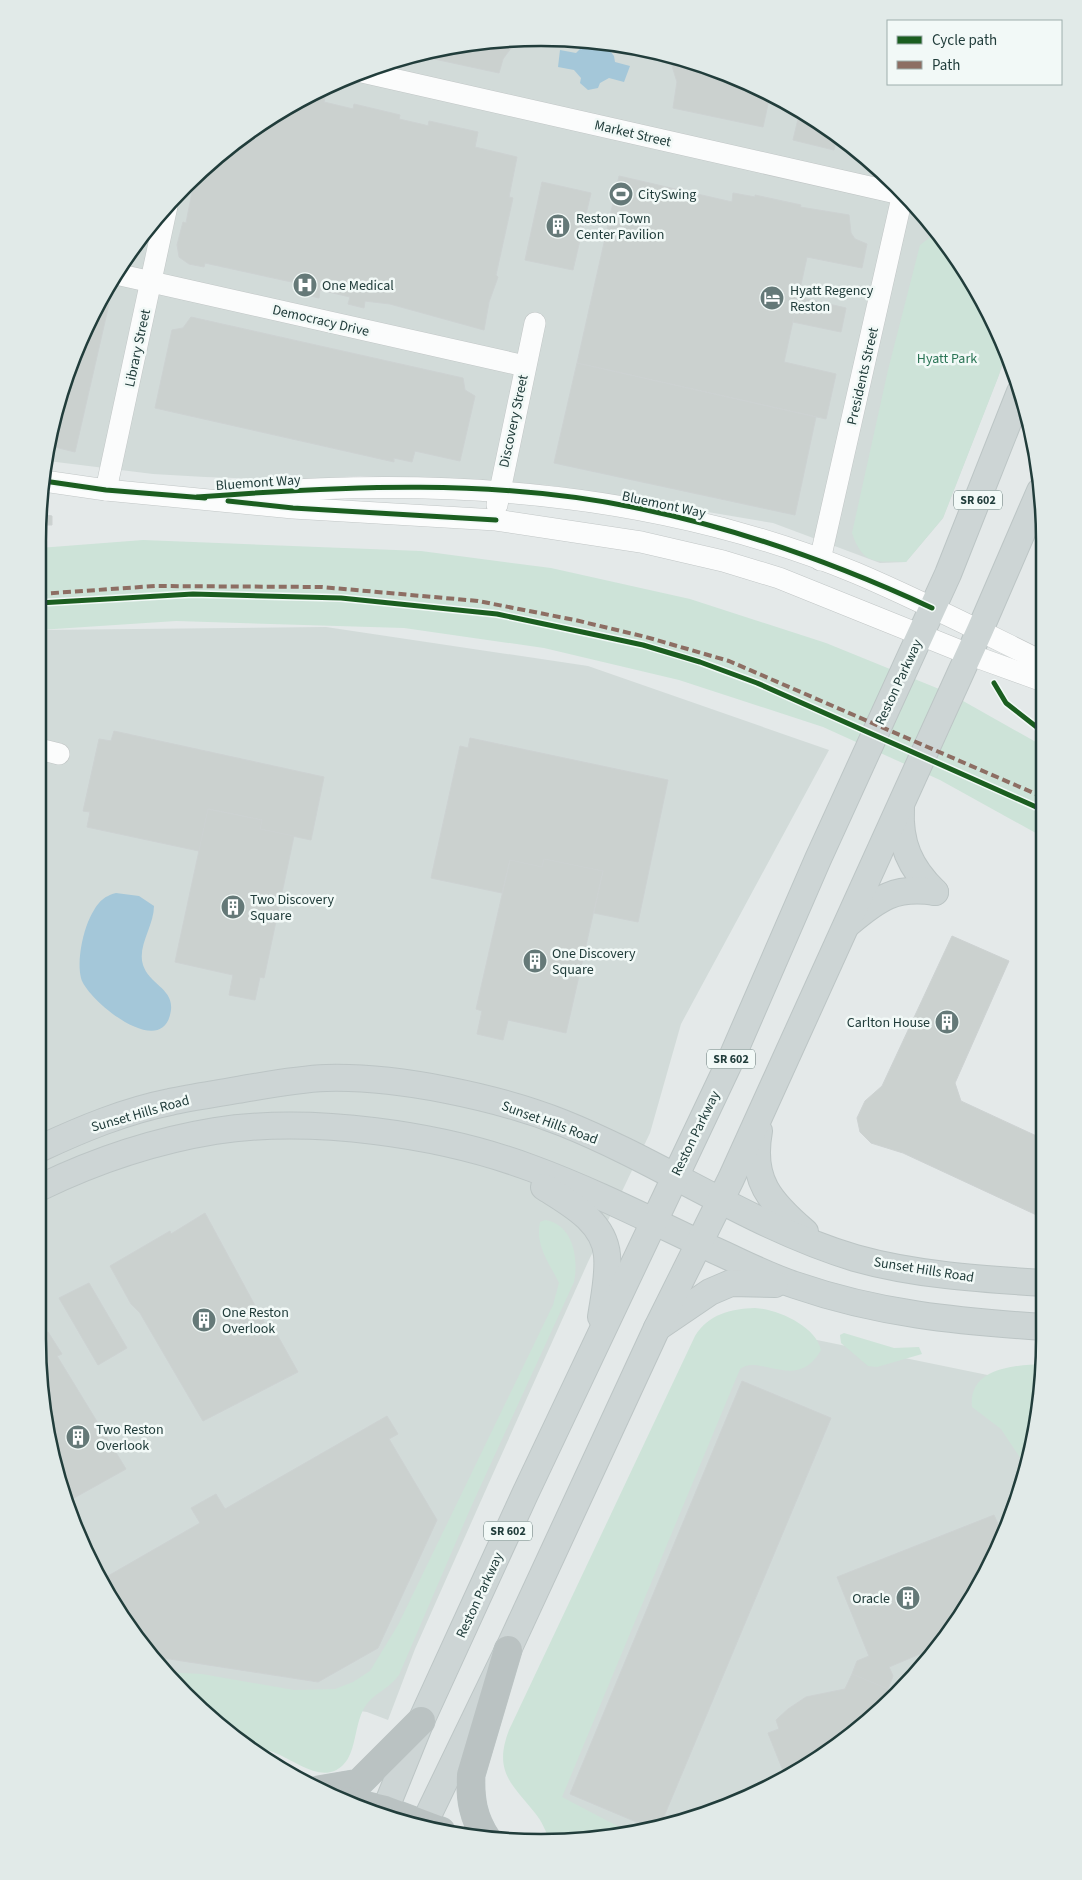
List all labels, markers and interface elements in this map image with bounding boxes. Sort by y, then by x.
legend [887,20,1062,85]
text: Cycle path [932,30,997,51]
text: Path [932,55,960,76]
street label: Market Street [592,115,673,153]
sports icon: CitySwing [608,181,634,207]
place label: CitySwing [638,185,696,205]
place label: Reston Town Center Pavilion [576,209,664,245]
building icon: Reston Town Center Pavilion [545,213,571,239]
hospital icon: One Medical [292,272,318,298]
place label: One Medical [322,276,394,296]
place label: Hyatt Regency Reston [790,281,874,317]
hotel icon: Hyatt Regency Reston [759,285,785,311]
street label: Democracy Drive [270,300,371,342]
street label: Library Street [120,307,156,389]
street label: Presidents Street [842,325,884,427]
park label: Hyatt Park [917,349,977,369]
street label: Discovery Street [494,373,534,470]
street label: Bluemont Way [215,470,302,496]
street label: Bluemont Way [620,486,708,524]
road number: SR 602 [954,490,1002,510]
street label: Reston Parkway [870,636,928,729]
place label: Two Discovery Square [250,890,335,926]
building icon: Two Discovery Square [220,894,246,920]
place label: One Discovery Square [552,944,636,980]
building icon: One Discovery Square [522,948,548,974]
building icon: Carlton House [934,1009,960,1035]
place label: Carlton House [847,1013,930,1033]
road number: SR 602 [707,1050,755,1068]
street label: Reston Parkway [667,1087,725,1179]
street label: Sunset Hills Road [89,1090,192,1138]
street label: Sunset Hills Road [499,1096,601,1150]
street label: Sunset Hills Road [872,1252,975,1288]
place label: One Reston Overlook [222,1303,289,1339]
building icon: One Reston Overlook [191,1307,217,1333]
place label: Two Reston Overlook [96,1420,164,1456]
building icon: Two Reston Overlook [65,1424,91,1450]
road number: SR 602 [484,1522,532,1540]
street label: Reston Parkway [451,1549,509,1642]
building icon: Oracle [895,1585,921,1611]
place label: Oracle [852,1589,890,1609]

